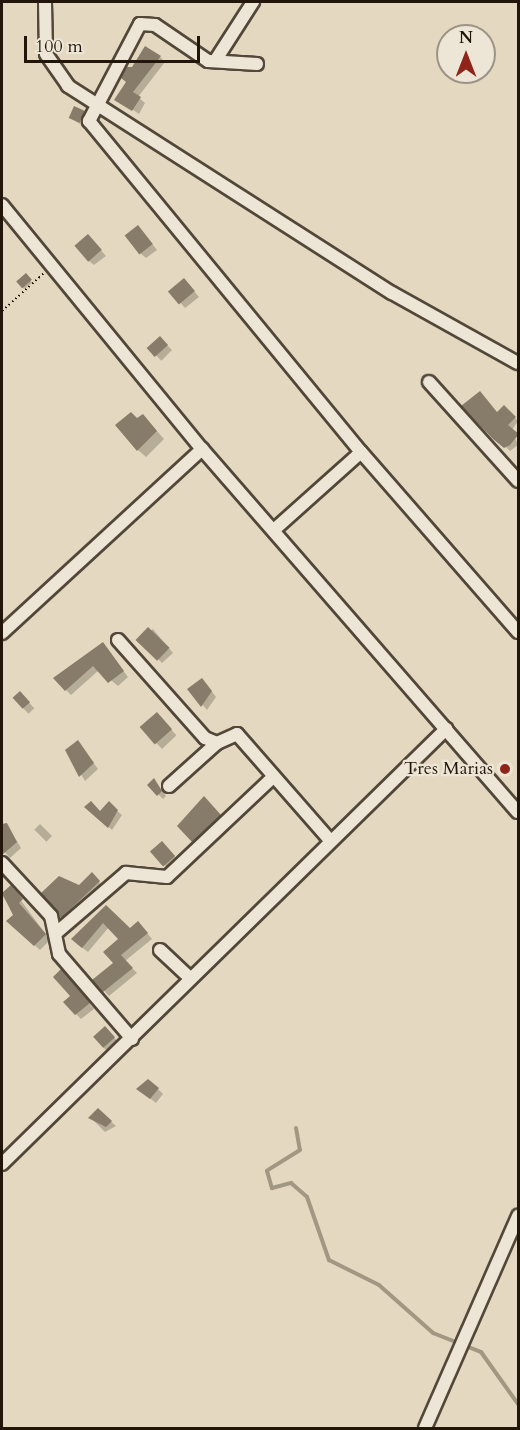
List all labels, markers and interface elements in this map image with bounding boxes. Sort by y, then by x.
scale bar [27,24,202,62]
north arrow [436,24,496,84]
text: N [459,27,473,49]
text: 100 m [35,34,83,59]
place label: Tres Marias [404,758,493,780]
marker: Tres Marias [498,762,512,776]

